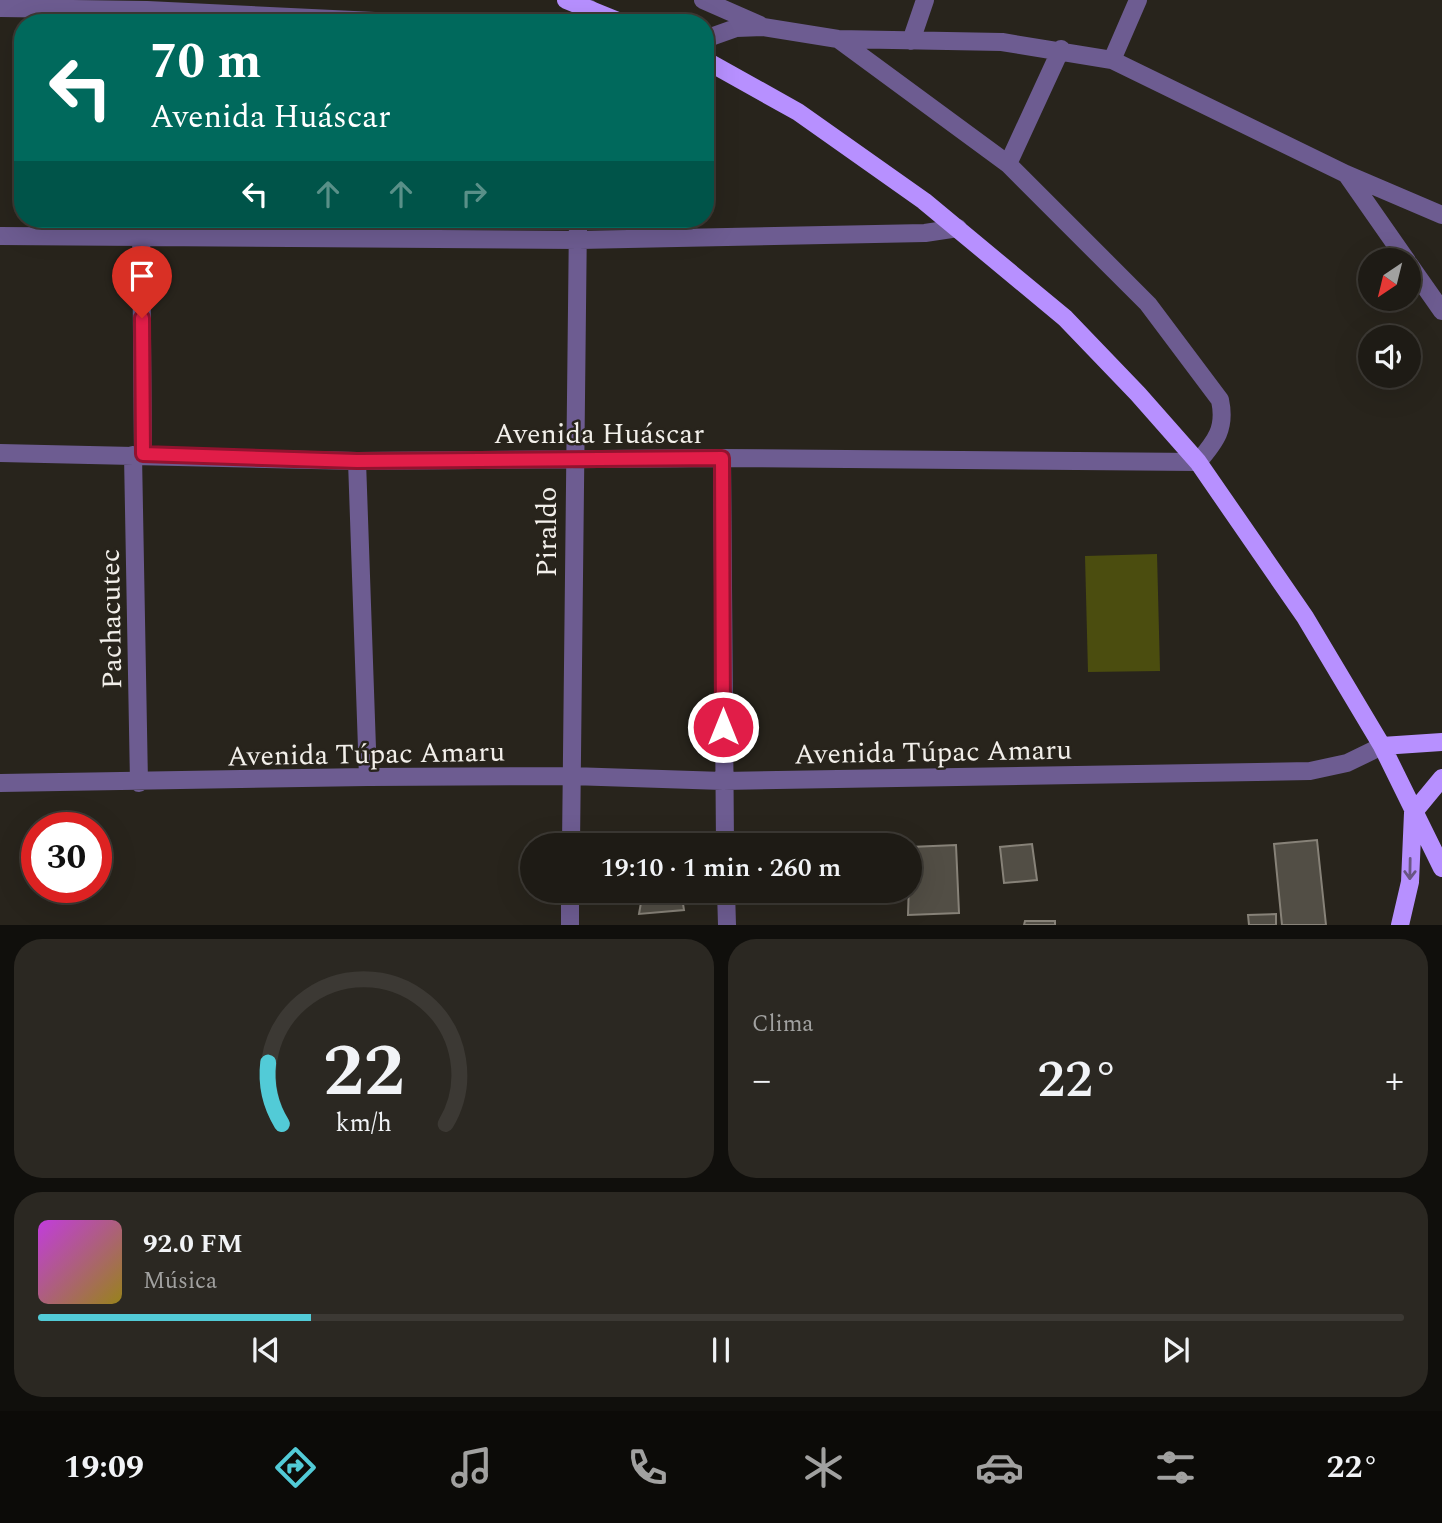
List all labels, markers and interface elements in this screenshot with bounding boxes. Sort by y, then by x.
text: 70 m [150,25,261,100]
icon: left [35,42,126,133]
text: Avenida Huáscar [150,93,391,142]
icon: left [236,175,274,213]
icon: ahead [309,175,347,213]
icon: ahead [382,175,420,213]
icon: right [455,175,493,213]
pin [112,246,172,318]
north arrow [1358,248,1421,312]
map controls [1358,248,1421,388]
icon: arrive [123,257,161,295]
button: sound [1358,325,1421,388]
street label: Avenida Huáscar [494,413,704,456]
street label: Piraldo [526,487,569,577]
street label: Pachacutec [89,548,134,689]
position arrow [686,690,760,764]
street label: Avenida Túpac Amaru [794,729,1072,776]
street label: Avenida Túpac Amaru [227,731,505,778]
speed limit sign: 30 [21,812,112,903]
text: 19:10 · 1 min · 260 m [601,848,841,888]
one-way arrow [1404,857,1417,880]
text: Clima [752,1007,814,1042]
text: 22 [323,1018,405,1129]
text: 22° [1037,1041,1119,1120]
text: − [752,1052,771,1110]
text: + [1385,1052,1404,1110]
text: km/h [336,1105,392,1143]
text: 92.0 FM [143,1224,243,1264]
text: Música [143,1264,217,1299]
icon: previous [247,1331,285,1369]
icon: pause [702,1331,740,1369]
icon: next [1157,1331,1195,1369]
text: 19:09 [63,1443,144,1492]
icon: directions [271,1443,320,1492]
icon: music [447,1443,496,1492]
icon: phone [623,1443,672,1492]
icon: climate [799,1443,848,1492]
icon: car [975,1443,1024,1492]
icon: filters [1151,1443,1200,1492]
text: 22° [1327,1443,1378,1492]

